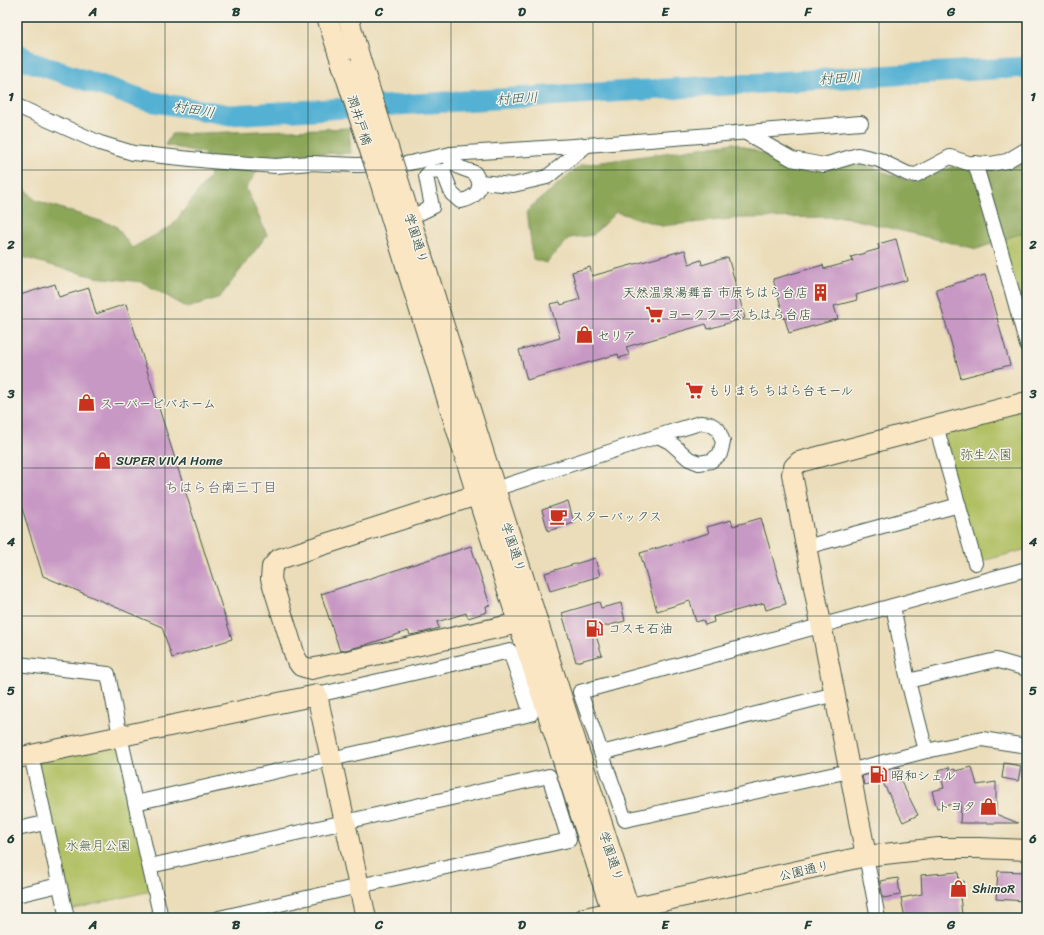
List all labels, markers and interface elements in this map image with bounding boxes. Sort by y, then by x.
text: A [88,0,97,23]
text: B [232,0,241,23]
text: C [374,0,384,23]
text: D [518,0,526,23]
text: E [661,0,670,23]
text: F [803,0,812,23]
text: G [946,0,956,23]
water label: 村田川 [818,65,862,92]
text: 1 [8,85,14,108]
water label: 村田川 [495,85,539,112]
text: 1 [1030,85,1036,108]
street label: 潤井戸橋 [341,92,378,148]
water label: 村田川 [171,94,217,125]
street label: 学園通り [398,210,435,266]
text: 2 [6,233,15,256]
text: 2 [1028,233,1037,256]
place label: 天然温泉湯舞音 市原ちはら台店 [623,281,808,304]
building icon: 天然温泉湯舞音 市原ちはら台店 [811,282,831,302]
place label: ヨークフーズ ちはら台店 [667,303,811,326]
supermarket icon: ヨークフーズ ちはら台店 [644,304,664,324]
place label: セリア [597,324,636,347]
shop icon: セリア [574,325,594,345]
place label: もりまち ちはら台モール [708,379,854,402]
supermarket icon: もりまち ちはら台モール [685,380,705,400]
text: 3 [6,382,15,405]
text: 3 [1028,382,1037,405]
place label: スーパービバホーム [100,392,216,415]
shop icon: スーパービバホーム [77,393,97,413]
park label: 弥生公園 [960,443,1012,466]
place label: SUPER VIVA Home [116,449,223,472]
shop icon: SUPER VIVA Home [93,450,113,470]
district label: ちはら台南三丁目 [165,475,277,500]
place label: スターバックス [571,505,662,528]
cafe icon: スターバックス [548,506,568,526]
street label: 学園通り [495,519,532,575]
text: 4 [6,530,16,553]
text: 4 [1028,530,1038,553]
place label: コスモ石油 [608,617,672,640]
fuel station icon: コスモ石油 [585,618,605,638]
text: 5 [7,679,15,702]
text: 5 [1029,679,1037,702]
place label: 昭和シェル [891,764,956,787]
fuel station icon: 昭和シェル [868,765,888,785]
place label: トヨタ [937,795,976,818]
shop icon: トヨタ [979,796,999,816]
text: 6 [6,827,15,850]
text: 6 [1028,827,1037,850]
street label: 学園通り [593,828,630,884]
park label: 水無月公園 [65,834,131,857]
street label: 公園通り [776,853,832,888]
place label: ShimoR [972,877,1015,900]
shop icon: ShimoR [949,878,969,898]
text: A [88,913,97,935]
text: B [232,913,241,935]
text: C [374,913,384,935]
text: D [518,913,526,935]
text: E [661,913,670,935]
text: F [803,913,812,935]
text: G [946,913,956,935]

